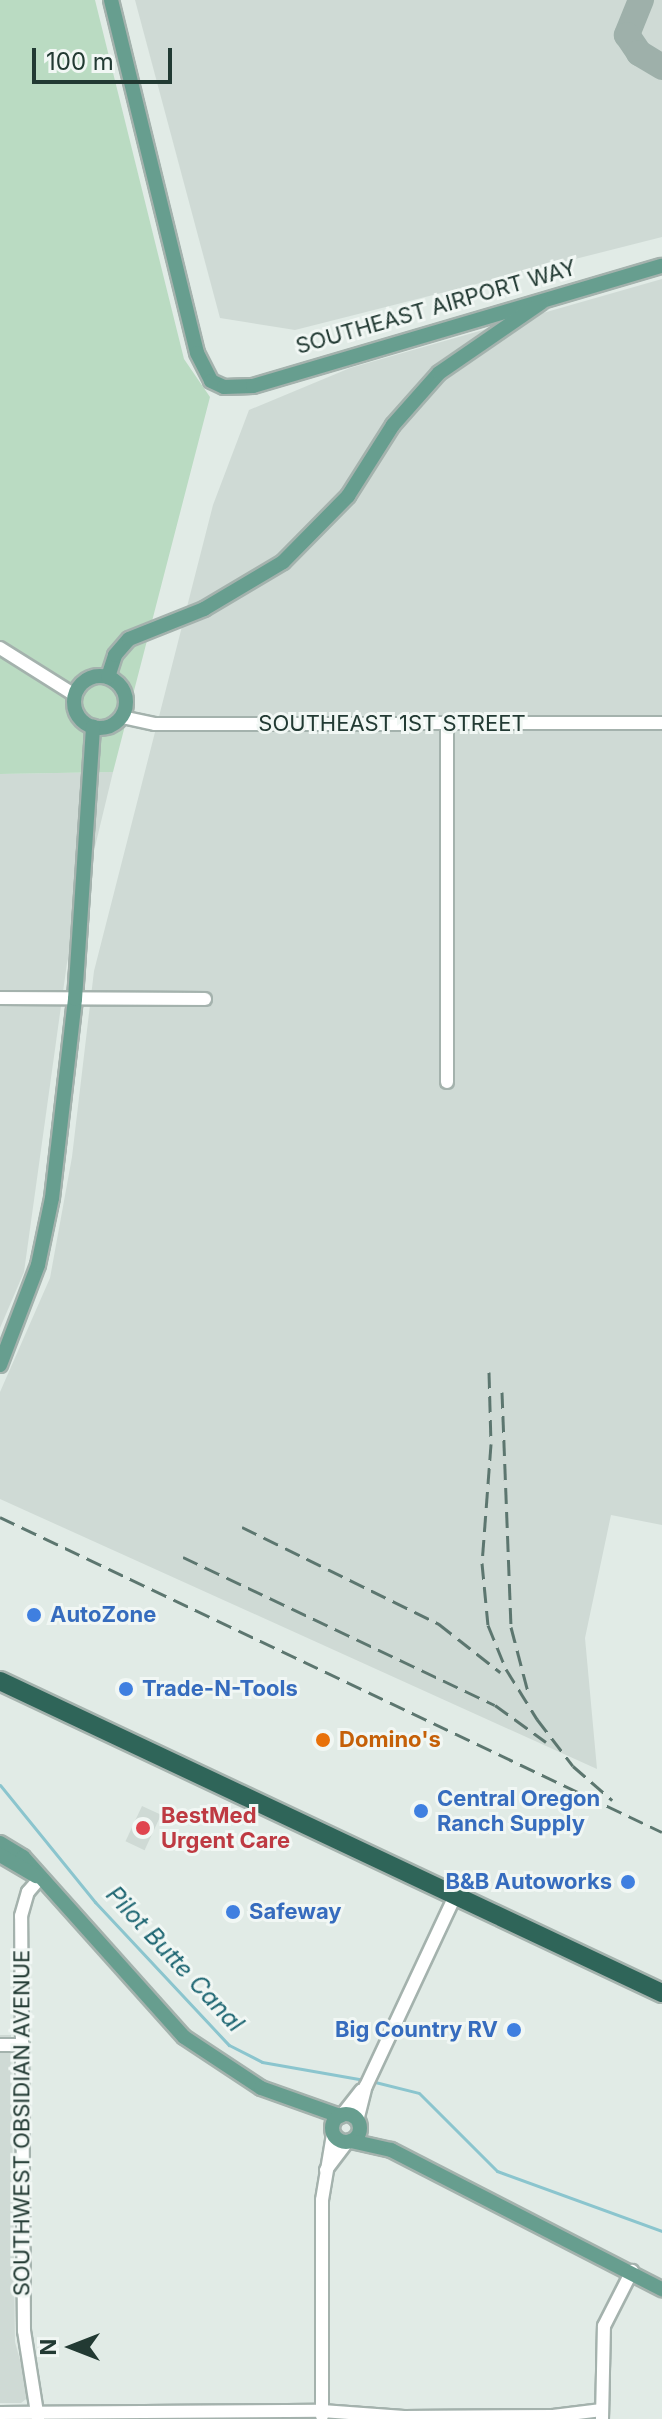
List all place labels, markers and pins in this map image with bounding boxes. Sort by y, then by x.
place label: AutoZone [50,1602,156,1628]
marker: AutoZone [25,1606,43,1624]
place label: Trade-N-Tools [142,1676,298,1702]
marker: Trade-N-Tools [117,1680,135,1698]
place label: Domino's [339,1727,441,1753]
marker: Domino's [314,1731,332,1749]
place label: Central Oregon Ranch Supply [437,1785,600,1836]
place label: BestMed Urgent Care [161,1802,290,1854]
marker: Central Oregon Ranch Supply [412,1802,430,1820]
marker: BestMed Urgent Care [132,1817,154,1839]
place label: B&B Autoworks [445,1869,612,1895]
marker: B&B Autoworks [619,1873,637,1891]
place label: Safeway [249,1899,342,1925]
marker: Safeway [224,1903,242,1921]
place label: Big Country RV [335,2017,498,2043]
marker: Big Country RV [505,2021,523,2039]

